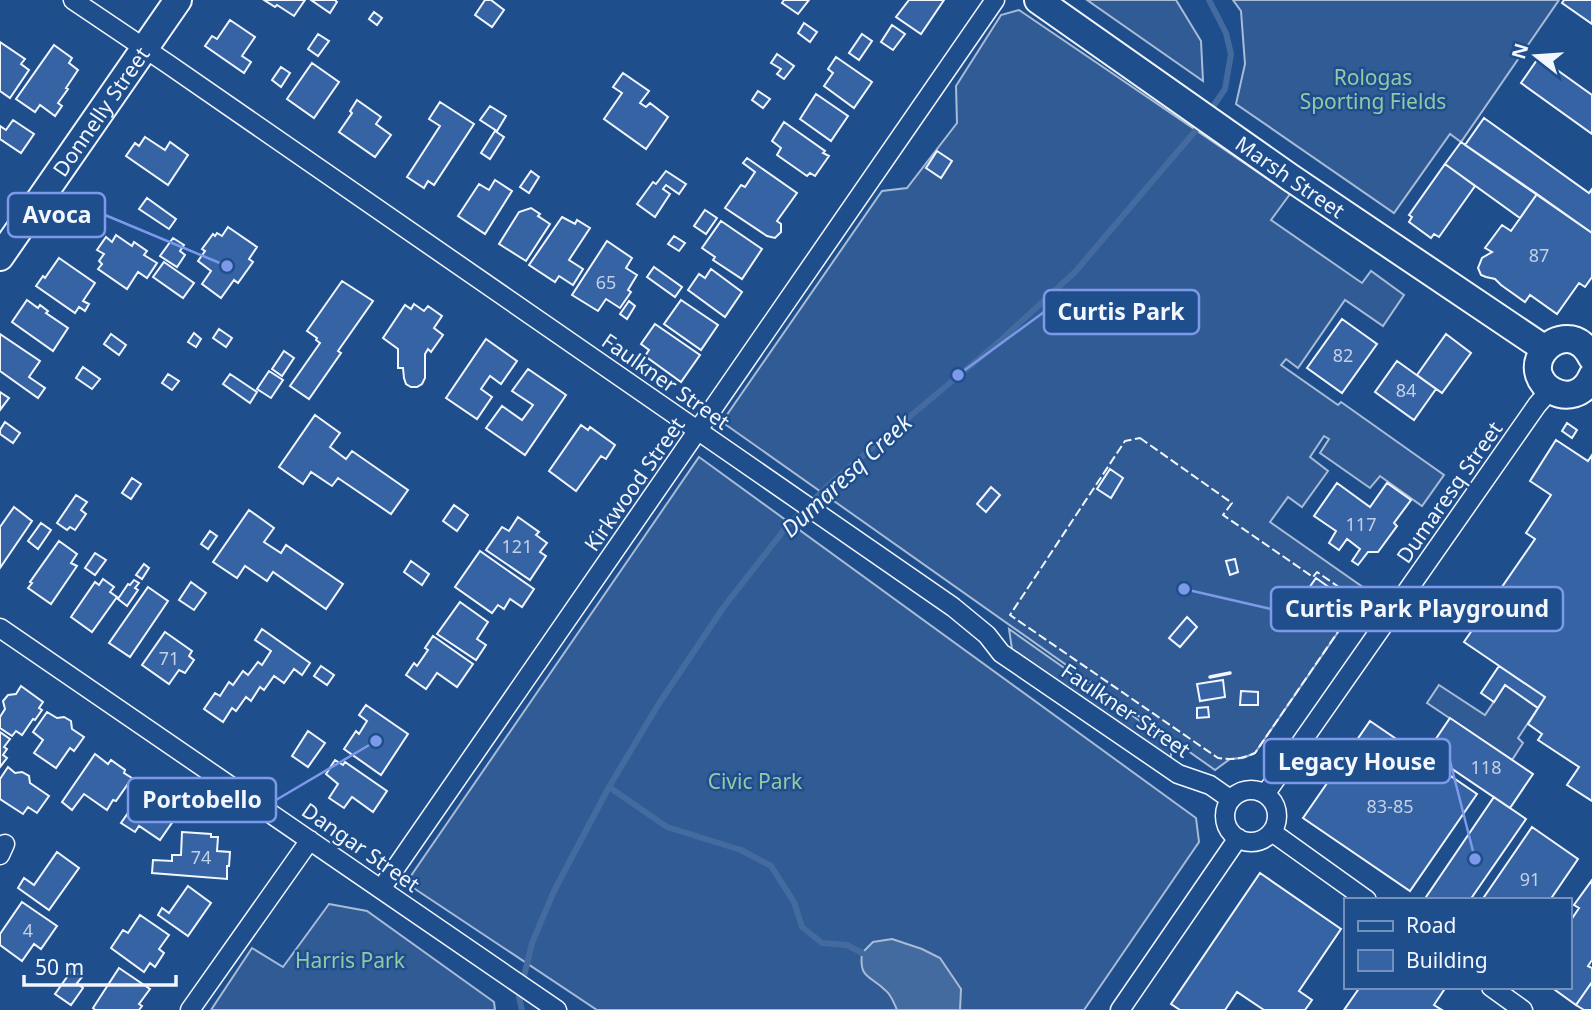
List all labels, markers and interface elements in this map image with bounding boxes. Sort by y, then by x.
north arrow [1501,21,1571,91]
text: N [1505,40,1534,62]
street label: Donnelly Street [46,41,156,182]
park label: Rologas Sporting Fields [1300,63,1446,115]
street label: Marsh Street [1230,129,1351,224]
callout: Avoca [8,193,105,237]
text: Avoca [22,198,92,230]
house number: 87 [1529,243,1549,267]
house number: 65 [596,270,616,294]
callout: Curtis Park [1044,290,1199,334]
text: Curtis Park [1058,295,1185,327]
street label: Faulkner Street [597,327,736,436]
house number: 82 [1333,343,1353,367]
house number: 84 [1396,378,1416,402]
water label: Dumaresq Creek [774,405,919,544]
street label: Kirkwood Street [577,411,691,556]
street label: Dumaresq Street [1390,415,1509,568]
house number: 117 [1346,512,1376,536]
house number: 121 [502,534,532,558]
callout: Curtis Park Playground [1271,587,1563,631]
text: Curtis Park Playground [1285,592,1549,624]
house number: 71 [159,646,179,670]
street label: Faulkner Street [1056,656,1196,764]
callout: Legacy House [1264,739,1450,783]
text: Legacy House [1278,745,1436,777]
house number: 118 [1471,755,1501,779]
park label: Civic Park [708,767,803,795]
callout: Portobello [128,778,276,822]
text: Portobello [142,783,262,815]
house number: 83-85 [1367,794,1413,818]
street label: Dangar Street [297,796,426,898]
house number: 74 [191,845,211,869]
house number: 91 [1520,867,1540,891]
legend [1344,898,1571,989]
text: Road [1406,911,1456,939]
house number: 4 [23,918,33,942]
scale bar [24,944,177,988]
park label: Harris Park [295,946,406,974]
text: Building [1406,946,1488,974]
text: 50 m [35,953,84,981]

